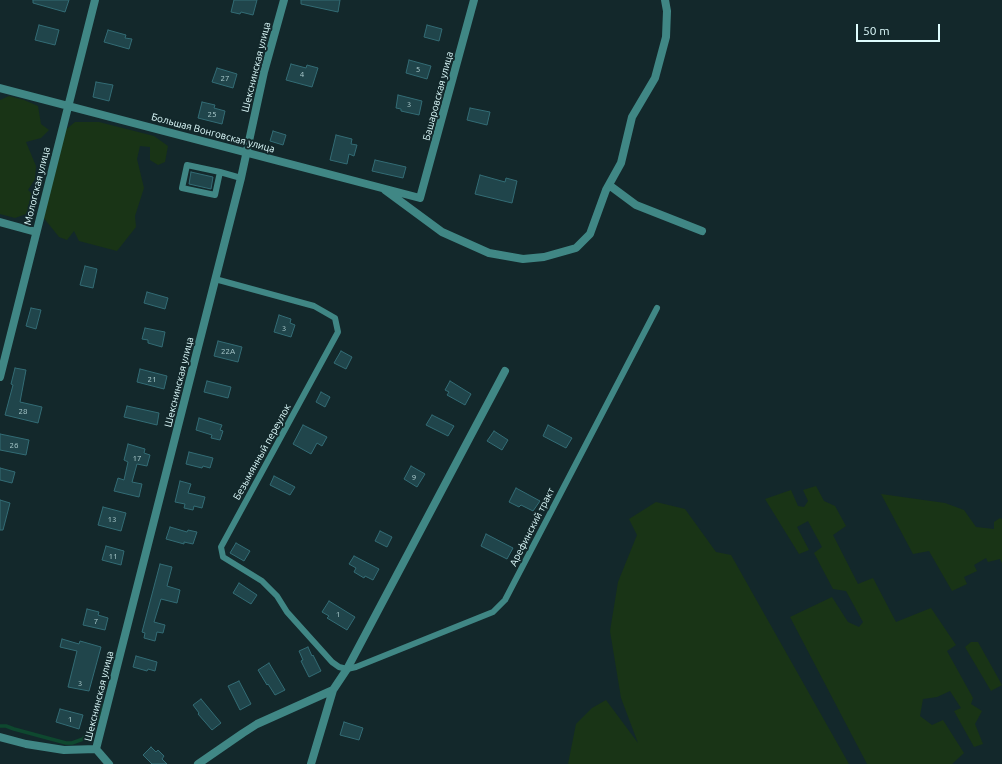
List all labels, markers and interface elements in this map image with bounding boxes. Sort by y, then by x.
scale bar [858,16,942,42]
street label: Шекснинская улица [239,21,273,113]
text: 50 m [863,24,890,37]
street label: Башаровская улица [420,50,456,142]
house number: 5 [416,64,420,74]
house number: 4 [300,69,304,79]
house number: 27 [220,73,230,83]
house number: 3 [407,99,411,109]
house number: 25 [207,109,217,119]
street label: Большая Вонговская улица [150,111,276,155]
street label: Мологская улица [21,146,53,226]
house number: 3 [282,323,286,333]
street label: Шекснинская улица [162,336,196,428]
house number: 22А [221,346,235,356]
house number: 21 [147,374,157,384]
street label: Безымянный переулок [231,402,293,502]
house number: 28 [18,406,28,416]
house number: 26 [9,440,19,450]
house number: 17 [132,453,142,463]
house number: 9 [412,472,416,482]
street label: Арефинский тракт [507,486,557,568]
house number: 13 [107,514,117,524]
house number: 11 [108,551,118,561]
house number: 1 [336,609,340,619]
house number: 7 [94,616,98,626]
street label: Шекснинская улица [82,650,116,742]
house number: 3 [78,678,82,688]
house number: 1 [68,714,72,724]

